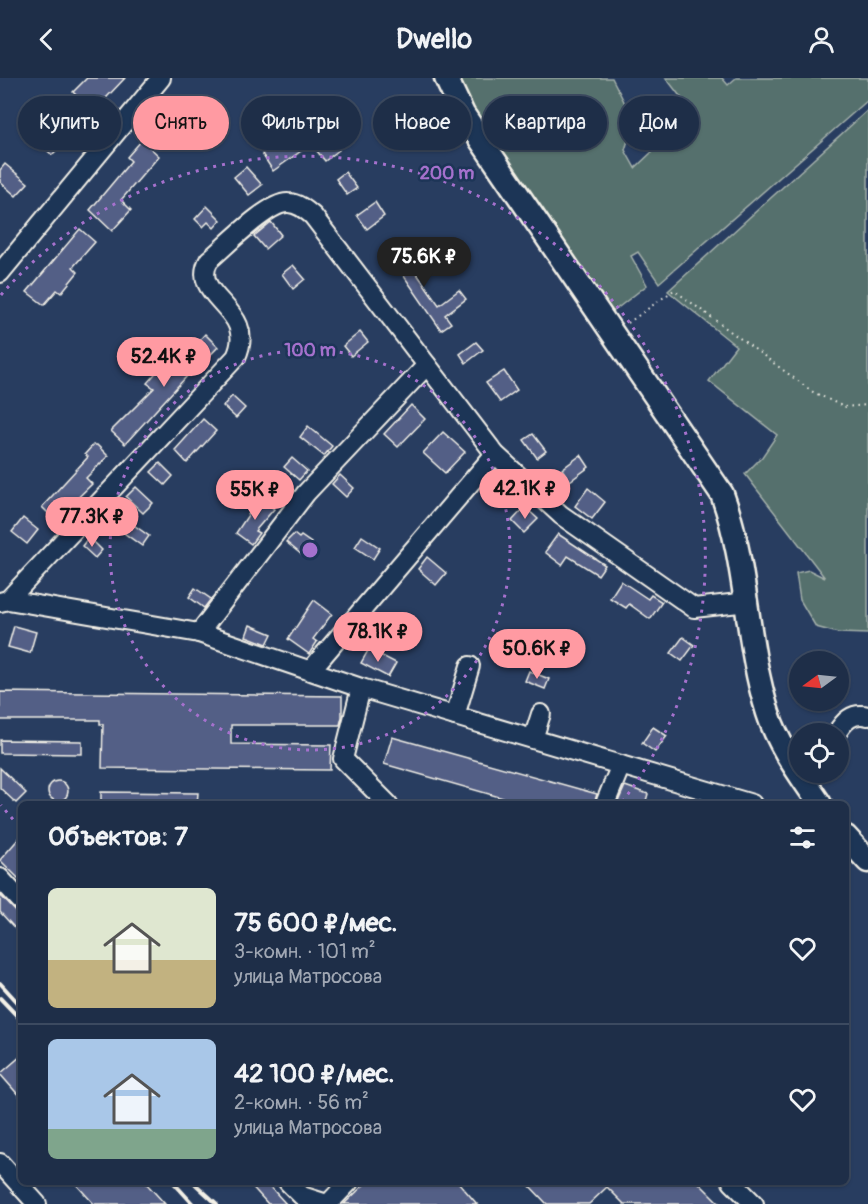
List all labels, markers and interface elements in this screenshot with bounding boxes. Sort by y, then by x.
icon: back [30,23,63,56]
text: Dwello [396,23,472,56]
icon: person [805,23,838,56]
chip: Купить [18,96,121,150]
chip: Снять [133,96,229,150]
chip: Фильтры [241,96,361,150]
chip: Новое [373,96,471,150]
chip: Квартира [483,96,607,150]
chip: Дом [619,96,699,150]
text: 200 m [420,162,474,185]
pin: 75.6K ₽ [369,237,479,288]
text: 75.6K ₽ [391,244,457,269]
pin: 52.4K ₽ [109,337,219,388]
text: 100 m [284,339,336,362]
text: 52.4K ₽ [131,344,197,369]
pin: 42.1K ₽ [470,469,580,520]
pin: 55K ₽ [213,470,297,521]
text: 42.1K ₽ [493,476,557,501]
text: 55K ₽ [230,477,280,502]
pin: 77.3K ₽ [37,497,147,548]
text: 77.3K ₽ [59,504,125,529]
centre of rings [300,540,320,560]
pin: 78.1K ₽ [323,612,433,663]
text: 78.1K ₽ [347,619,409,644]
pin: 50.6K ₽ [482,629,592,680]
text: 50.6K ₽ [503,636,571,661]
north arrow [789,651,849,711]
map controls [789,651,849,783]
button: locate [789,723,849,783]
text: Объектов: 7 [48,821,188,853]
icon: filters [786,821,819,854]
text: 75 600 ₽/мес. [234,907,398,939]
icon: home [96,912,168,984]
icon: heart [786,932,819,965]
text: 3-комн. · 101 m² [234,939,376,964]
text: улица Матросова [234,964,382,989]
text: 42 100 ₽/мес. [234,1058,394,1090]
icon: home [96,1063,168,1135]
icon: heart [786,1083,819,1116]
text: 2-комн. · 56 m² [234,1090,369,1115]
text: улица Матросова [234,1115,382,1140]

